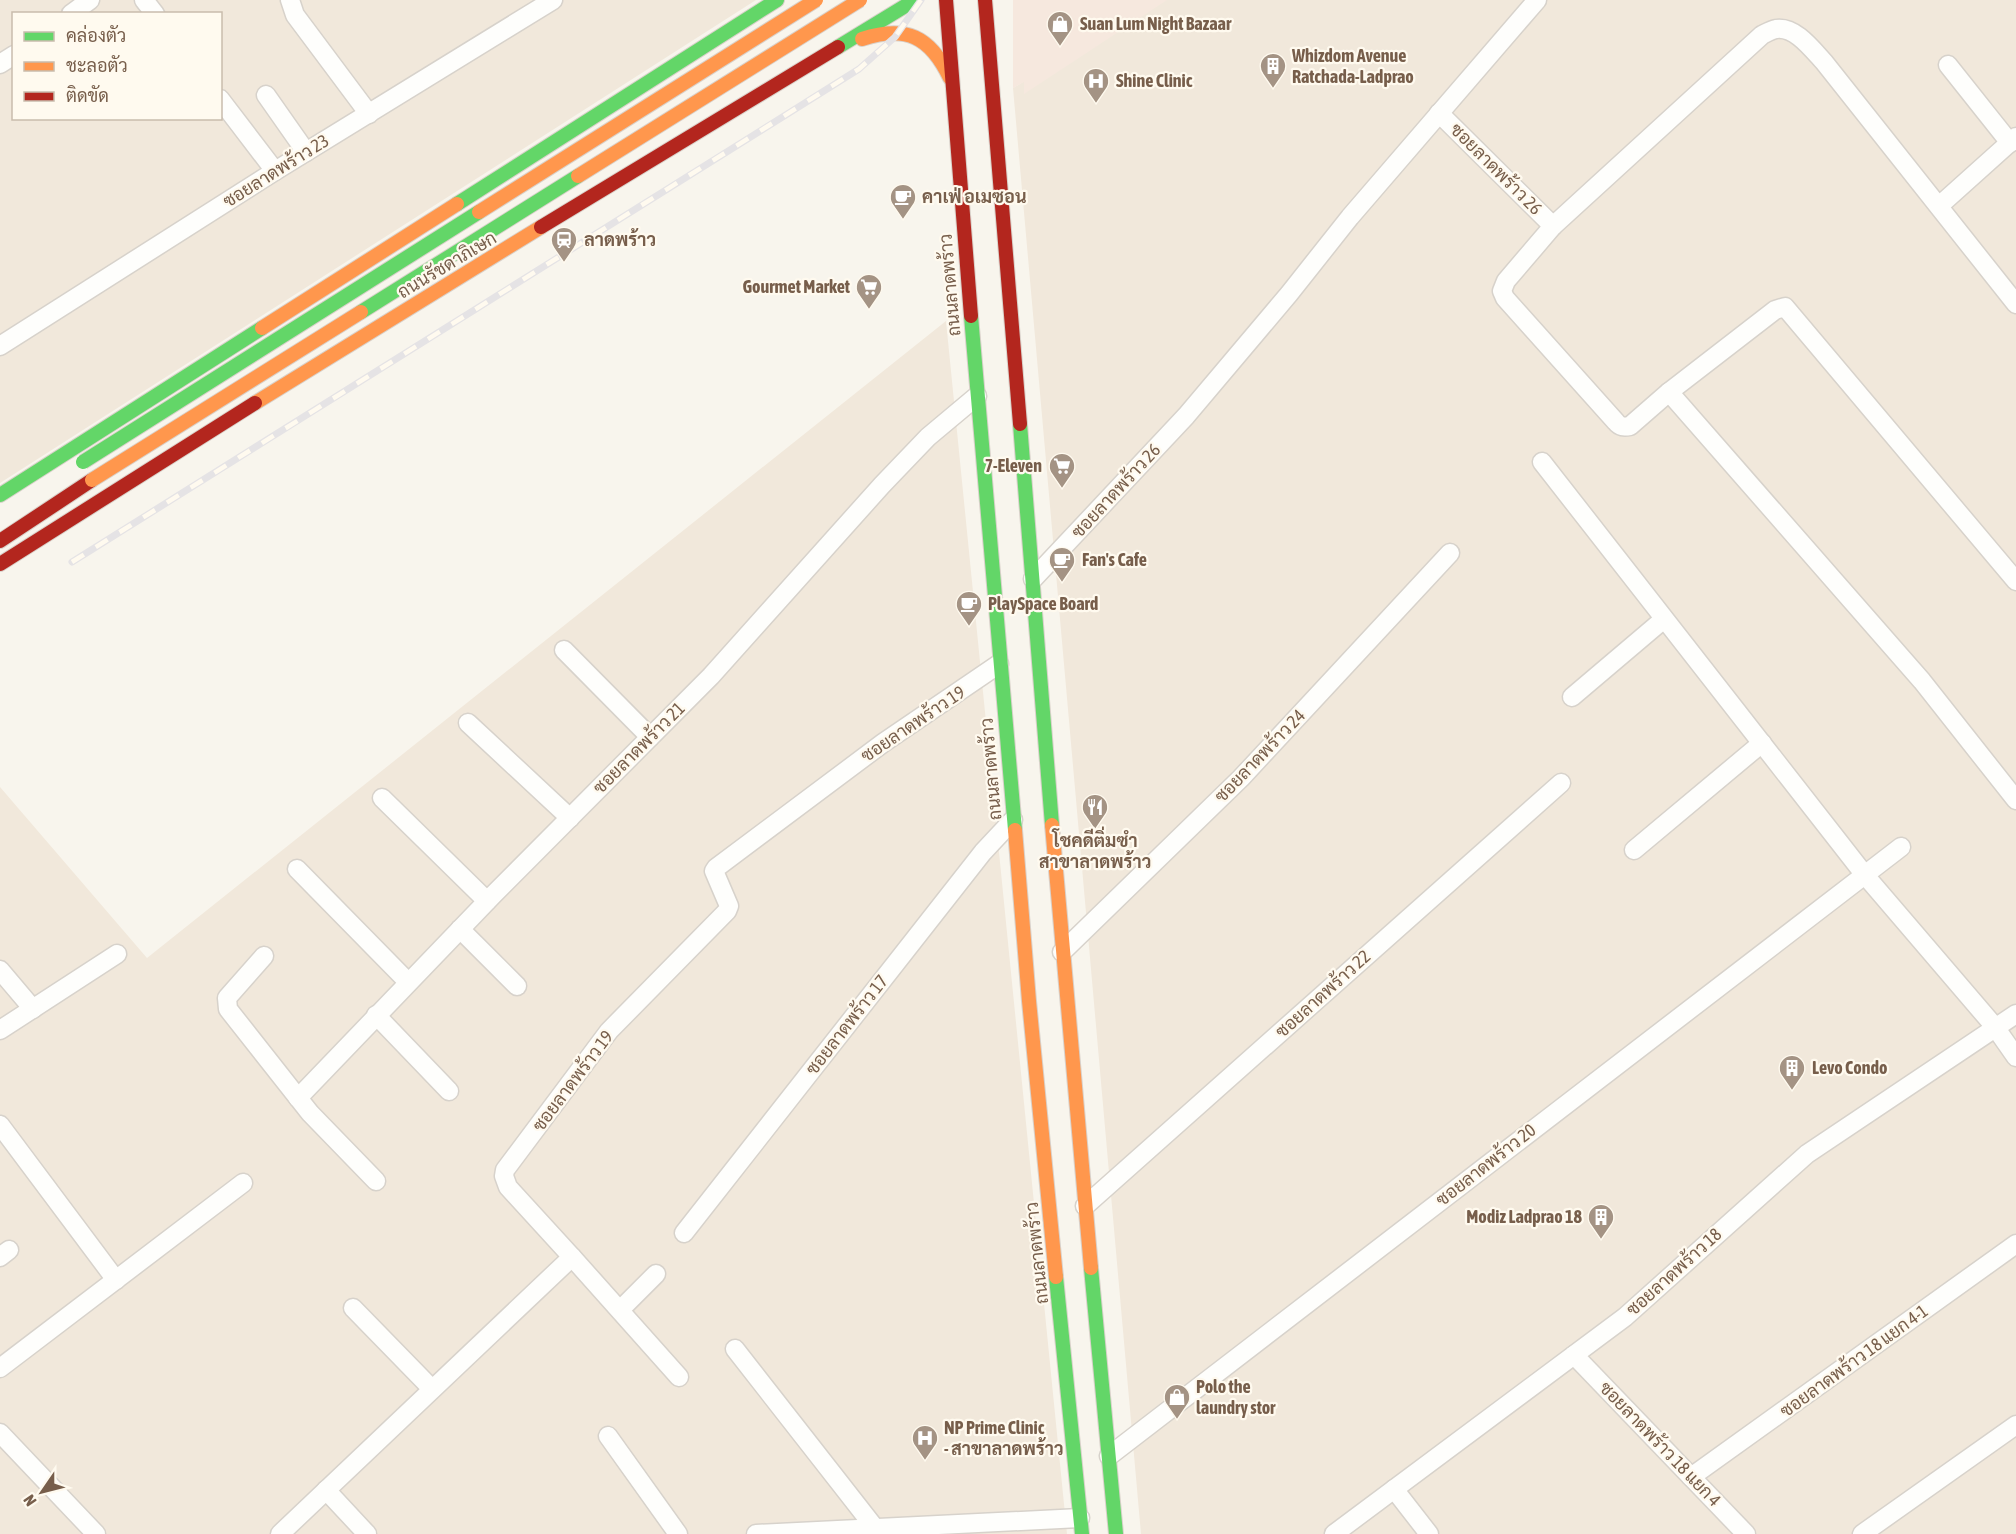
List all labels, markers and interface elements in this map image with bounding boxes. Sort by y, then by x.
shop icon: Suan Lum Night Bazaar [1045,9,1075,47]
legend [12,12,222,120]
place label: Suan Lum Night Bazaar [1080,13,1232,34]
text: คล่องตัว [66,24,126,46]
place label: Whizdom Avenue Ratchada-Ladprao [1291,45,1414,87]
building icon: Whizdom Avenue Ratchada-Ladprao [1258,51,1288,89]
text: ชะลอตัว [66,55,128,76]
hospital icon: Shine Clinic [1081,66,1111,104]
place label: Shine Clinic [1116,70,1193,91]
text: ติดขัด [66,85,109,106]
street label: ซอยลาดพร้าว 26 [1446,118,1547,219]
street label: ซอยลาดพร้าว 23 [218,129,333,211]
cafe icon: คาเฟ่ อเมซอน [888,182,918,220]
place label: คาเฟ่ อเมซอน [922,186,1027,207]
station icon: ลาดพร้าว [549,225,579,263]
street label: ถนนรัชดาภิเษก [393,227,500,302]
place label: ลาดพร้าว [584,228,656,250]
street label: ถนนลาดพร้าว [934,233,964,337]
supermarket icon: Gourmet Market [854,272,884,310]
place label: Gourmet Market [743,276,851,297]
street label: ซอยลาดพร้าว 26 [1066,439,1164,542]
supermarket icon: 7-Eleven [1047,451,1077,489]
place label: 7-Eleven [985,455,1042,476]
cafe icon: Fan's Cafe [1047,545,1077,583]
place label: Fan's Cafe [1082,549,1147,570]
cafe icon: PlaySpace Board [954,589,984,627]
place label: PlaySpace Board [988,593,1098,614]
street label: ซอยลาดพร้าว 19 [856,680,969,766]
street label: ซอยลาดพร้าว 21 [588,697,689,798]
street label: ซอยลาดพร้าว 24 [1209,704,1309,806]
street label: ถนนลาดพร้าว [975,717,1005,821]
restaurant icon: โชคดีติ่มซำ สาขาลาดพร้าว [1080,792,1110,830]
place label: โชคดีติ่มซำ สาขาลาดพร้าว [1039,826,1151,872]
street label: ซอยลาดพร้าว 22 [1270,945,1375,1042]
street label: ซอยลาดพร้าว 17 [800,970,892,1079]
street label: ซอยลาดพร้าว 19 [527,1026,617,1135]
building icon: Levo Condo [1777,1053,1807,1091]
place label: Levo Condo [1812,1057,1887,1078]
street label: ซอยลาดพร้าว 20 [1431,1118,1540,1210]
street label: ถนนลาดพร้าว [1020,1201,1052,1305]
building icon: Modiz Ladprao 18 [1586,1202,1616,1240]
place label: Modiz Ladprao 18 [1466,1206,1583,1227]
street label: ซอยลาดพร้าว 18 [1621,1223,1726,1320]
street label: ซอยลาดพร้าว 18 แยก 4-1 [1775,1299,1932,1421]
place label: Polo the laundry stor [1196,1376,1276,1418]
street label: ซอยลาดพร้าว 18 แยก 4 [1595,1376,1726,1510]
shop icon: Polo the laundry stor [1162,1382,1192,1420]
place label: NP Prime Clinic - สาขาลาดพร้าว [944,1417,1064,1459]
hospital icon: NP Prime Clinic - สาขาลาดพร้าว [910,1423,940,1461]
north arrow [12,1462,72,1522]
text: N [20,1492,40,1510]

